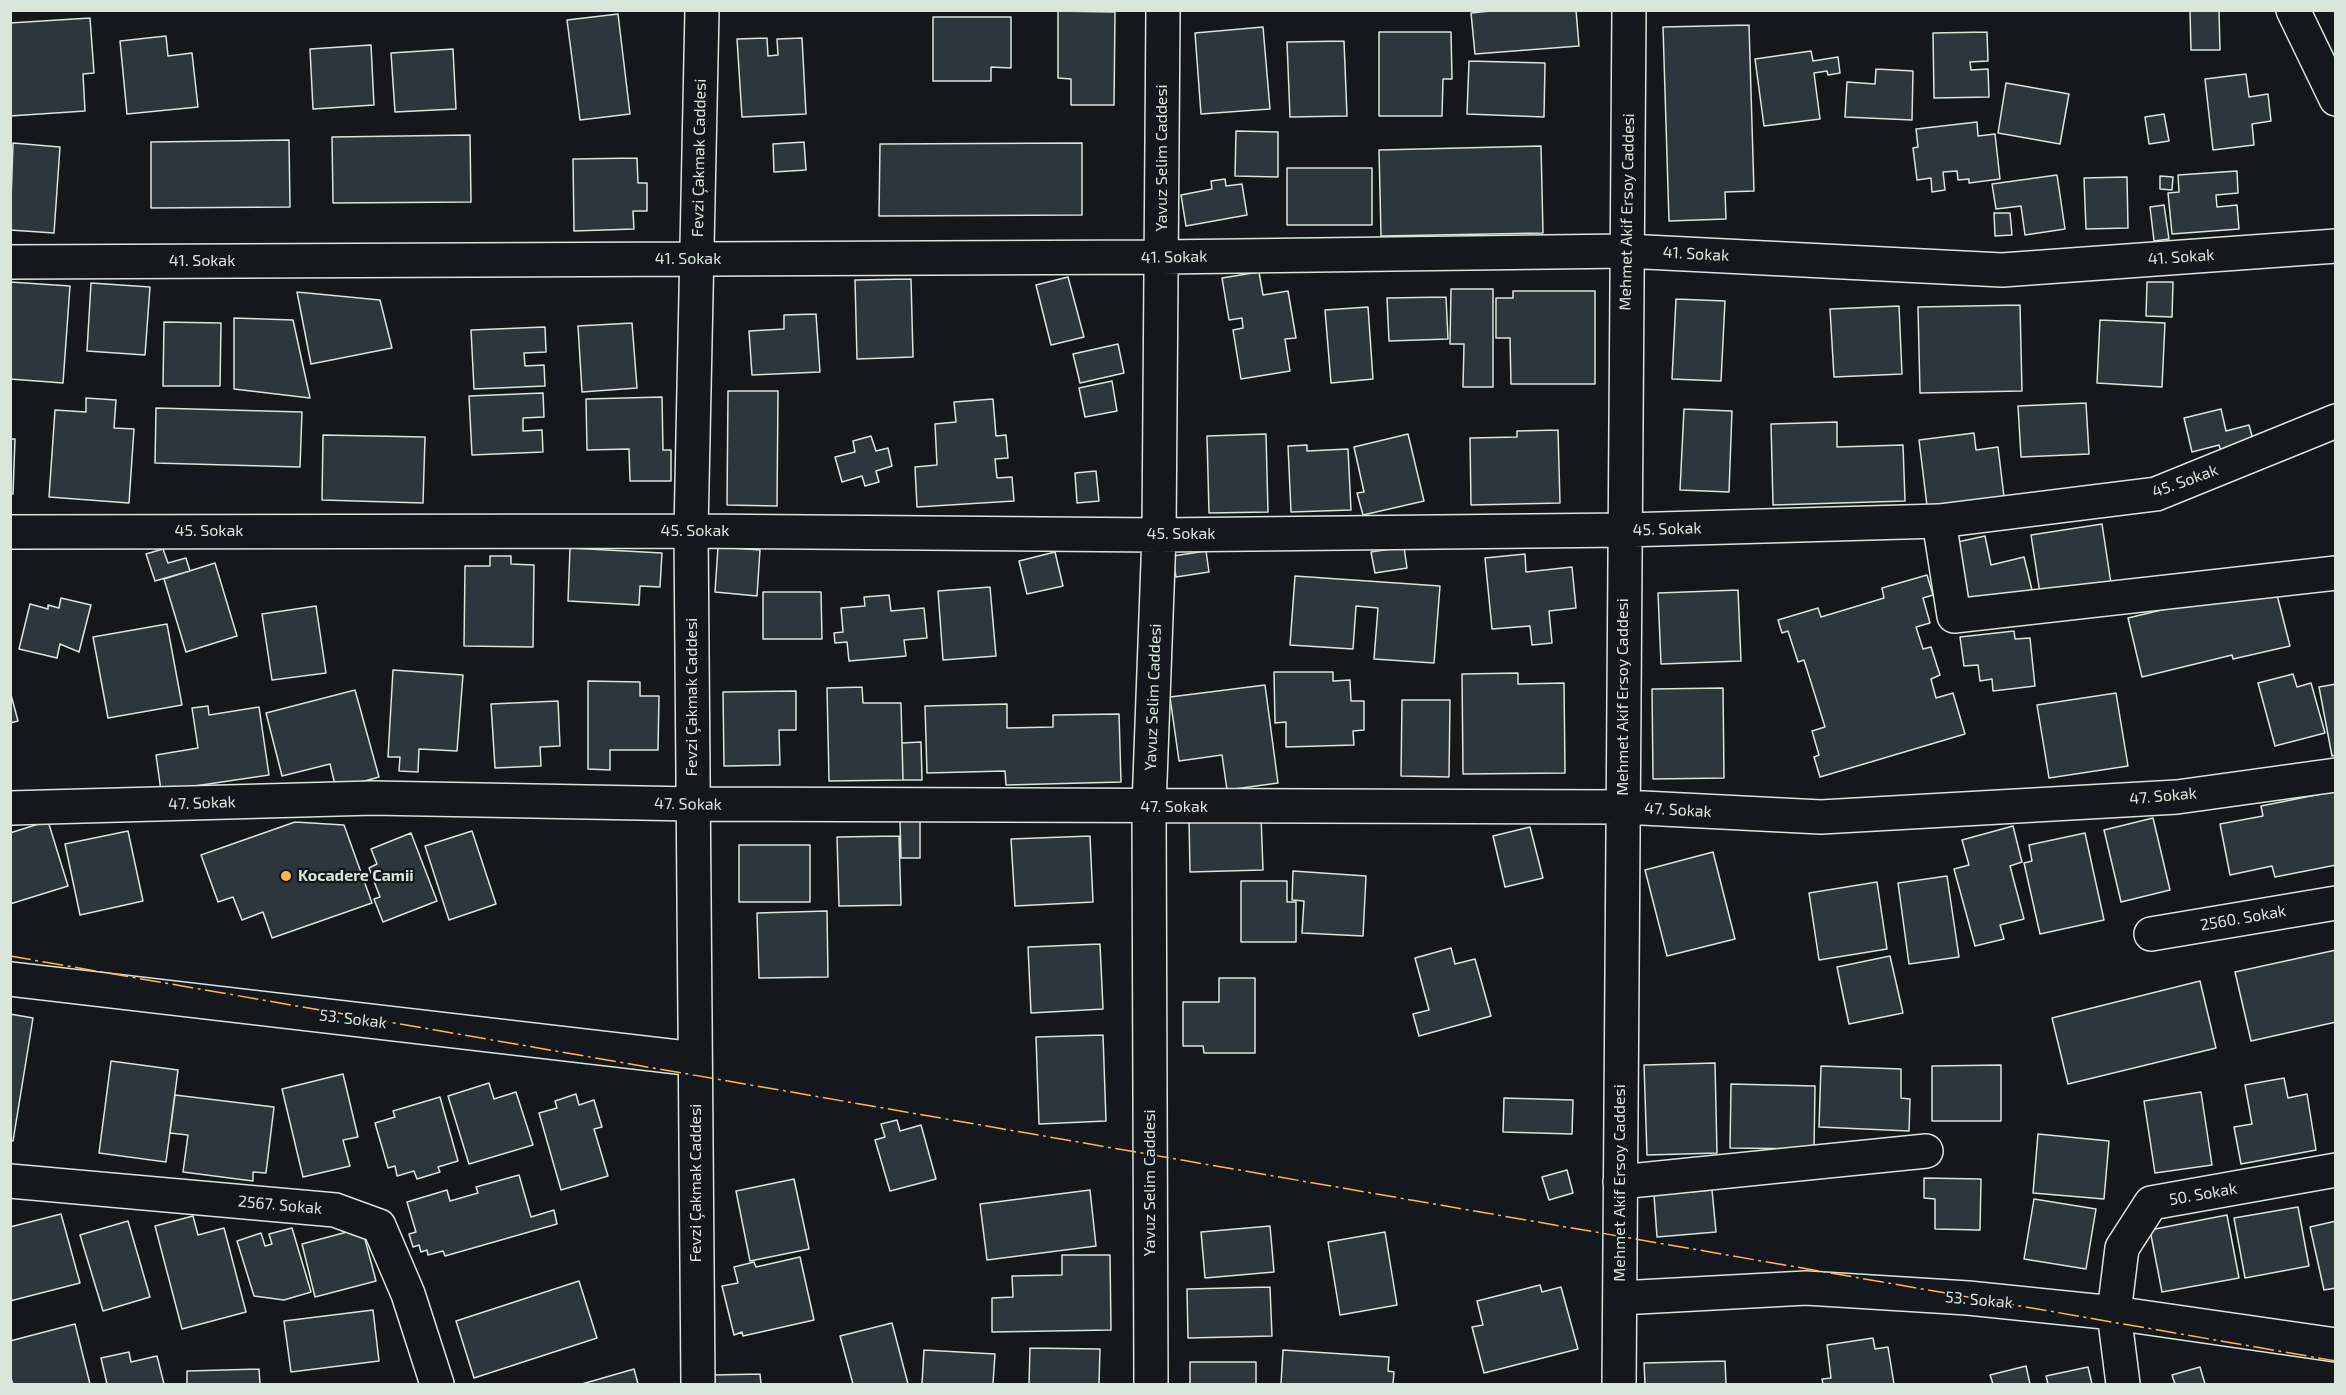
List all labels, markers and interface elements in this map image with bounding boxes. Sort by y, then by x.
street label: Fevzi Çakmak Caddesi [688,79,710,237]
street label: Yavuz Selim Caddesi [1152,84,1172,232]
street label: Mehmet Akif Ersoy Caddesi [1616,113,1638,311]
street label: 41. Sokak [1662,243,1730,265]
street label: 41. Sokak [2147,245,2215,269]
street label: 41. Sokak [1141,247,1207,267]
street label: 41. Sokak [655,249,721,269]
street label: 41. Sokak [169,251,235,271]
street label: 45. Sokak [2149,460,2221,502]
street label: 45. Sokak [1632,518,1702,540]
street label: 45. Sokak [175,521,243,541]
street label: 45. Sokak [661,521,729,541]
street label: 45. Sokak [1147,524,1215,544]
street label: Mehmet Akif Ersoy Caddesi [1613,598,1633,796]
street label: Fevzi Çakmak Caddesi [682,618,702,776]
street label: Yavuz Selim Caddesi [1141,623,1165,771]
street label: 47. Sokak [2128,783,2198,809]
street label: 47. Sokak [168,792,236,814]
street label: 47. Sokak [654,794,722,814]
street label: 47. Sokak [1140,797,1208,817]
street label: 47. Sokak [1644,799,1712,821]
place label: Kocadere Camii [298,866,414,886]
marker: Kocadere Camii [279,869,293,883]
street label: 2560. Sokak [2199,901,2287,935]
street label: 53. Sokak [318,1005,388,1033]
street label: Mehmet Akif Ersoy Caddesi [1610,1084,1630,1282]
street label: Fevzi Çakmak Caddesi [686,1104,706,1262]
street label: Yavuz Selim Caddesi [1140,1109,1160,1257]
street label: 50. Sokak [2168,1179,2238,1209]
street label: 2567. Sokak [237,1192,323,1218]
street label: 53. Sokak [1944,1287,2014,1313]

